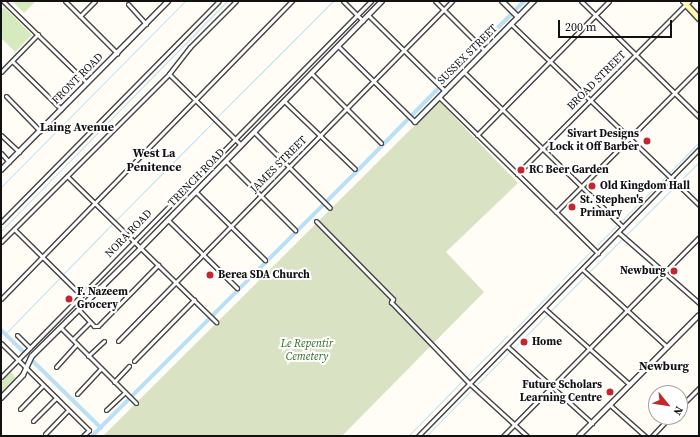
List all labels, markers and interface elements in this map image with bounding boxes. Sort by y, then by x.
scale bar [560,12,674,38]
text: 200 m [565,19,597,35]
street label: SUSSEX STREET [435,22,501,88]
street label: BROAD STREET [565,49,629,113]
street label: FRONT ROAD [50,51,106,107]
district label: Laing Avenue [40,121,114,135]
place label: Sivart Designs Lock it Off Barber [549,128,639,154]
street label: JAMES STREET [248,134,310,196]
marker: Sivart Designs Lock it Off Barber [642,136,652,146]
street label: TRENCH ROAD [166,146,228,210]
district label: West La Penitence [127,147,181,175]
place label: RC Beer Garden [529,163,609,177]
marker: RC Beer Garden [516,165,526,175]
place label: Old Kingdom Hall [600,179,690,193]
marker: Old Kingdom Hall [587,181,597,191]
place label: St. Stephen's Primary [580,194,643,220]
marker: St. Stephen's Primary [567,202,577,212]
street label: NORA ROAD [103,207,155,261]
place label: Newburg [620,264,666,278]
marker: Newburg [669,266,679,276]
place label: Berea SDA Church [218,268,310,282]
marker: Berea SDA Church [205,270,215,280]
place label: F. Nazeem Grocery [77,286,128,312]
marker: F. Nazeem Grocery [64,294,74,304]
place label: Home [532,335,562,349]
marker: Home [519,337,529,347]
park label: Le Repentir Cemetery [281,338,333,364]
district label: Newburg [639,360,689,374]
place label: Future Scholars Learning Centre [520,379,602,405]
north arrow [648,385,688,425]
marker: Future Scholars Learning Centre [605,387,615,397]
text: N [669,404,686,418]

